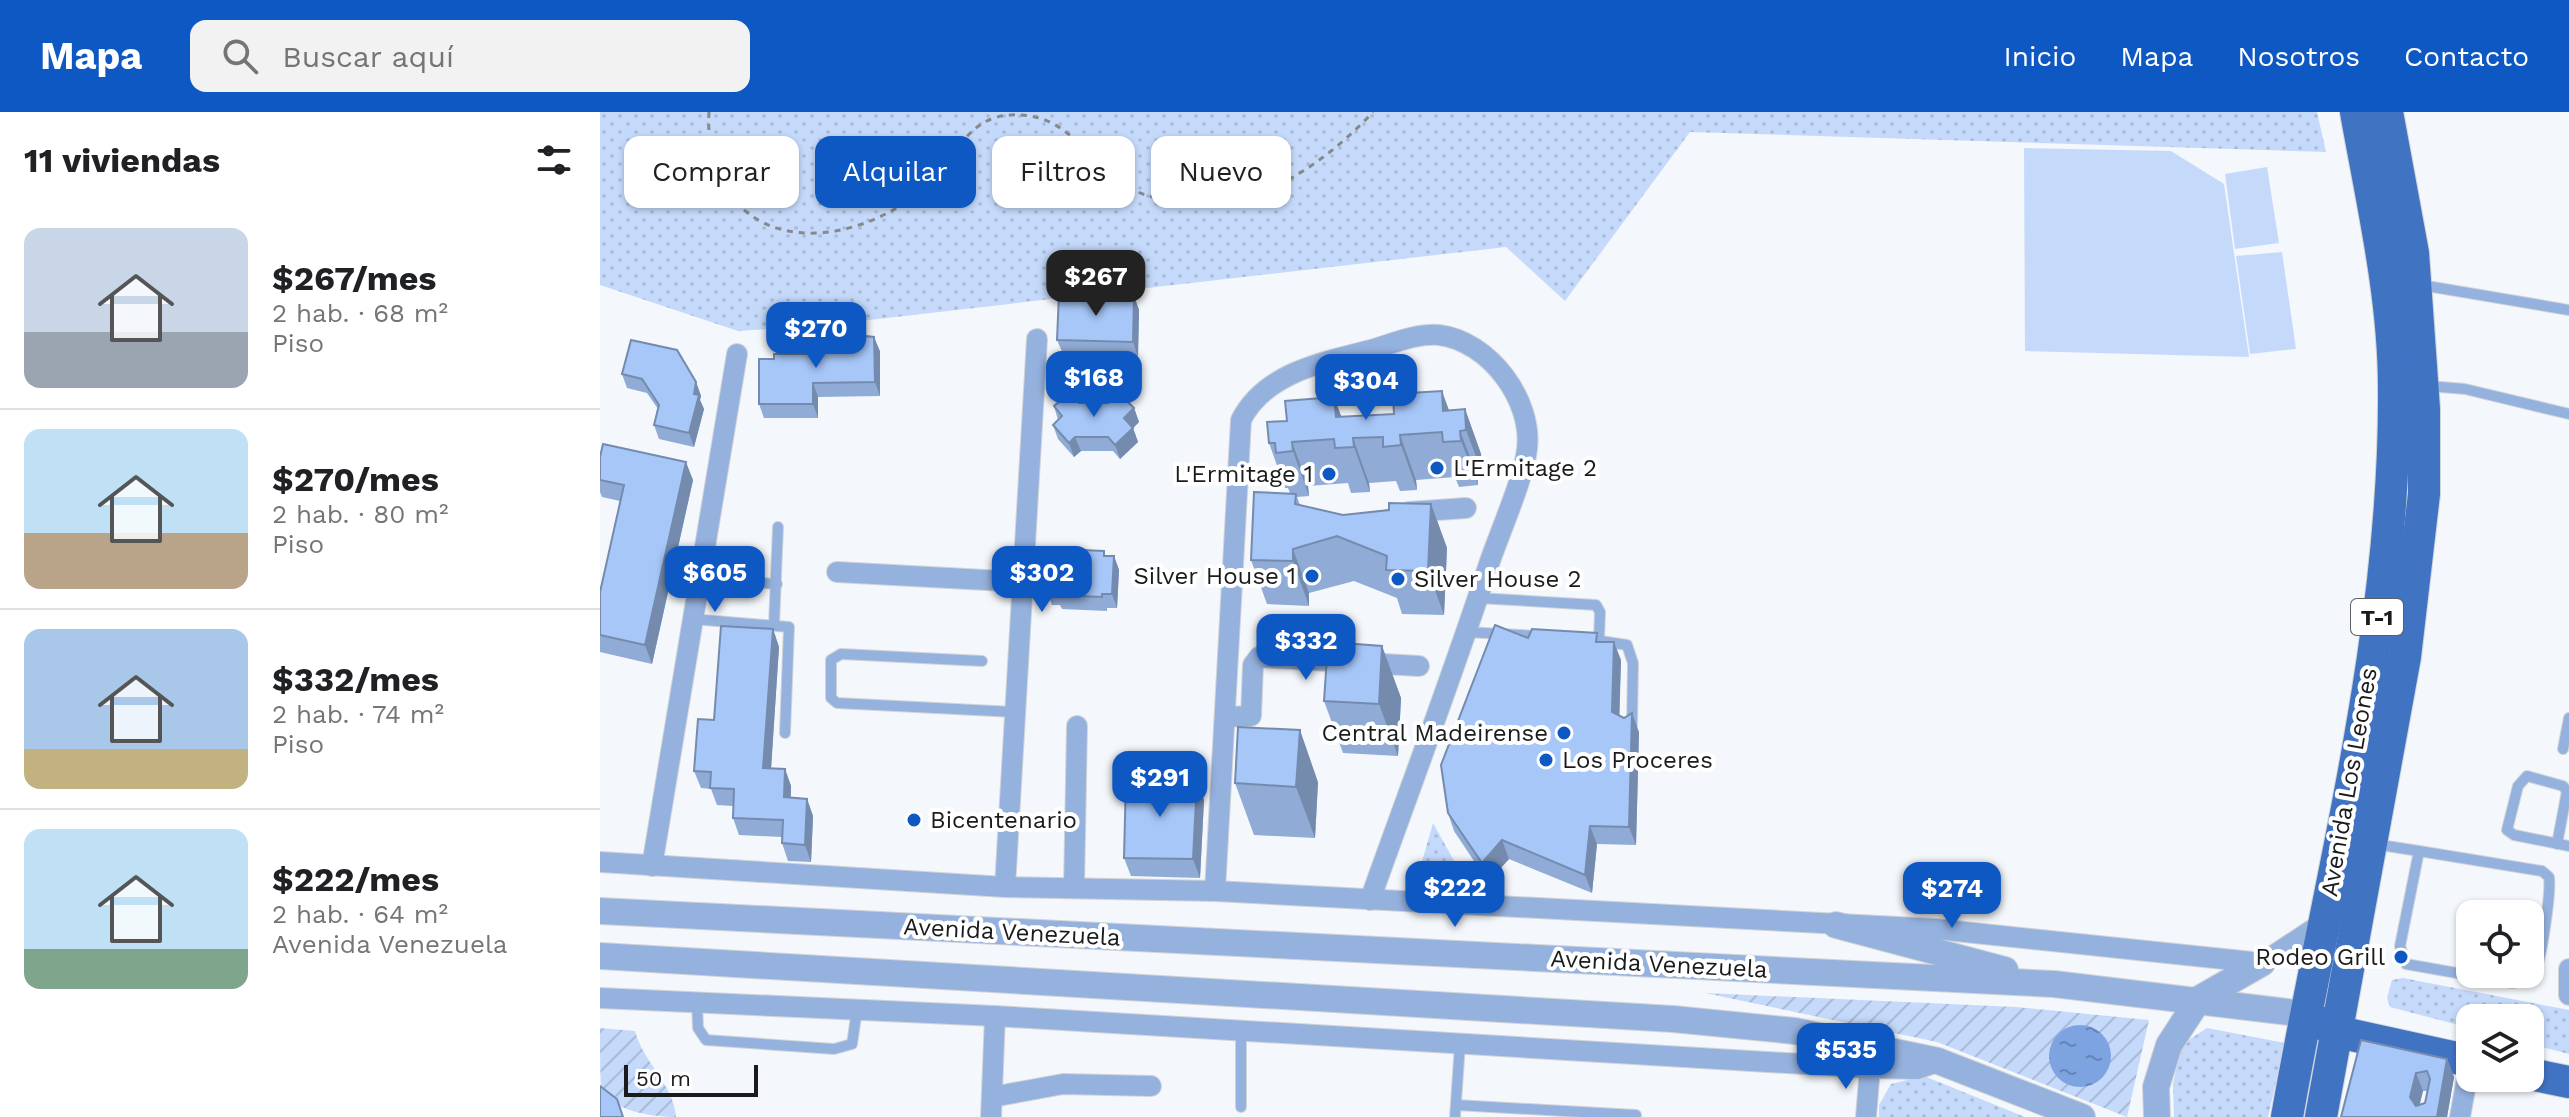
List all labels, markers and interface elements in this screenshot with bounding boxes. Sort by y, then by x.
search box [190,20,750,92]
text: Mapa [40,34,142,78]
icon: search [218,34,262,78]
text: Buscar aquí [282,39,454,74]
text: Inicio [2004,40,2076,73]
text: Mapa [2120,40,2193,73]
text: Nosotros [2237,40,2360,73]
text: Contacto [2404,40,2529,73]
chip: Comprar [624,136,799,208]
chip: Alquilar [815,136,976,208]
chip: Filtros [992,136,1135,208]
chip: Nuevo [1151,136,1291,208]
icon: filters [532,138,576,182]
text: 11 viviendas [24,140,220,180]
pin: $267 [1049,250,1143,318]
text: $267/mes [272,258,436,298]
icon: home [88,260,184,356]
text: $267 [1064,261,1128,291]
text: 2 hab. · 68 m² [272,298,448,328]
pin: $270 [769,302,863,370]
text: $270 [784,313,848,343]
text: Piso [272,328,324,358]
pin: $168 [1047,351,1141,419]
pin: $304 [1319,354,1413,422]
text: $168 [1064,362,1124,392]
text: $304 [1333,365,1399,395]
place label: L'Ermitage 2 [1453,454,1597,482]
text: $270/mes [272,459,439,499]
marker: L'Ermitage 2 [1428,459,1446,477]
place label: L'Ermitage 1 [1174,460,1313,488]
icon: home [88,461,184,557]
marker: L'Ermitage 1 [1320,465,1338,483]
text: 2 hab. · 80 m² [272,499,448,529]
text: Piso [272,529,324,559]
pin: $605 [668,546,762,614]
pin: $302 [995,546,1089,614]
text: $605 [683,557,747,587]
text: $302 [1010,557,1074,587]
place label: Silver House 1 [1134,562,1296,590]
place label: Silver House 2 [1414,565,1582,593]
marker: Silver House 1 [1303,567,1321,585]
marker: Silver House 2 [1389,570,1407,588]
road number: T-1 [2351,599,2403,635]
pin: $332 [1259,614,1353,682]
text: $332 [1275,625,1338,655]
text: $332/mes [272,659,439,699]
icon: home [88,661,184,757]
street label: Avenida Los Leones [2315,665,2383,899]
text: 2 hab. · 74 m² [272,699,444,729]
place label: Central Madeirense [1321,719,1548,747]
marker: Central Madeirense [1555,724,1573,742]
text: Piso [272,729,324,759]
place label: Los Proceres [1562,746,1713,774]
pin: $291 [1113,751,1207,819]
marker: Los Proceres [1537,751,1555,769]
text: $291 [1130,762,1190,792]
place label: Bicentenario [930,806,1077,834]
marker: Bicentenario [905,811,923,829]
text: $222/mes [272,859,439,899]
icon: home [88,861,184,957]
pin: $222 [1408,861,1502,929]
pin: $274 [1905,862,1999,930]
text: $222 [1423,872,1487,902]
text: $274 [1921,873,1983,903]
text: 2 hab. · 64 m² [272,899,448,929]
map controls [2456,900,2544,1092]
button: locate [2456,900,2544,988]
street label: Avenida Venezuela [903,912,1121,952]
text: Avenida Venezuela [272,929,508,959]
place label: Rodeo Grill [2255,943,2386,971]
street label: Avenida Venezuela [1550,944,1768,984]
marker: Rodeo Grill [2392,948,2410,966]
button: layers [2456,1004,2544,1092]
pin: $535 [1799,1023,1893,1091]
text: $535 [1815,1034,1877,1064]
scale bar [624,1061,758,1097]
text: 50 m [636,1066,691,1091]

